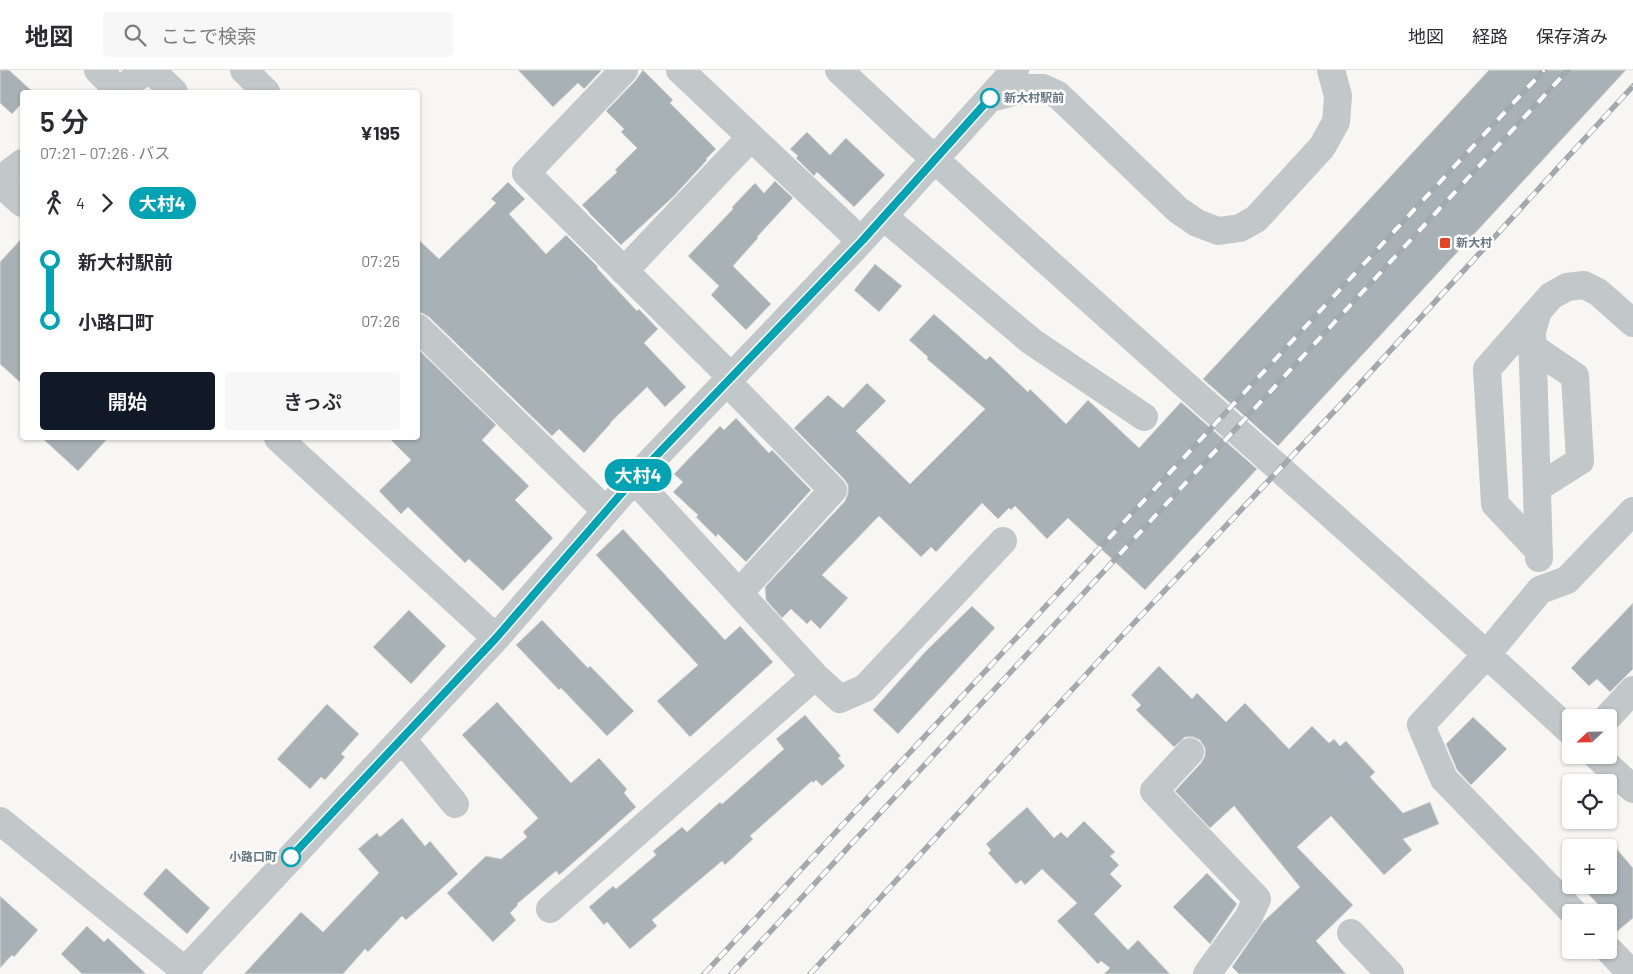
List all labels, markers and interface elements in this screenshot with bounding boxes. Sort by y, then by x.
search box [103,12,453,57]
text: 地図 [25,21,73,50]
icon: search [121,21,149,49]
text: ここで検索 [161,24,256,47]
text: 地図 [1408,25,1444,47]
text: 経路 [1472,25,1508,47]
text: 保存済み [1536,25,1608,47]
marker: 新大村駅前 [980,88,1000,108]
place label: 新大村駅前 [1004,90,1064,104]
text: 5 分 [40,104,88,138]
text: ¥195 [360,121,400,144]
text: 07:21 – 07:26 · バス [40,143,170,162]
icon: walk [40,189,68,217]
icon: forward [93,189,121,217]
text: 大村4 [139,192,186,214]
text: 4 [76,193,85,212]
place label: 新大村 [1456,235,1492,249]
marker: 新大村 [1438,236,1452,250]
text: 新大村駅前 [78,250,173,273]
text: 07:25 [361,251,400,270]
text: 小路口町 [78,310,154,333]
text: 07:26 [361,311,400,330]
button: 開始 [40,372,215,430]
button: きっぷ [225,372,400,430]
line badge: 大村4 [609,459,667,491]
text: 大村4 [615,464,661,486]
north arrow [1562,709,1618,764]
map controls [1562,709,1617,959]
button: locate [1562,774,1617,829]
button: + [1562,839,1617,894]
marker: 小路口町 [281,847,301,867]
place label: 小路口町 [229,849,277,863]
button: − [1562,904,1617,959]

